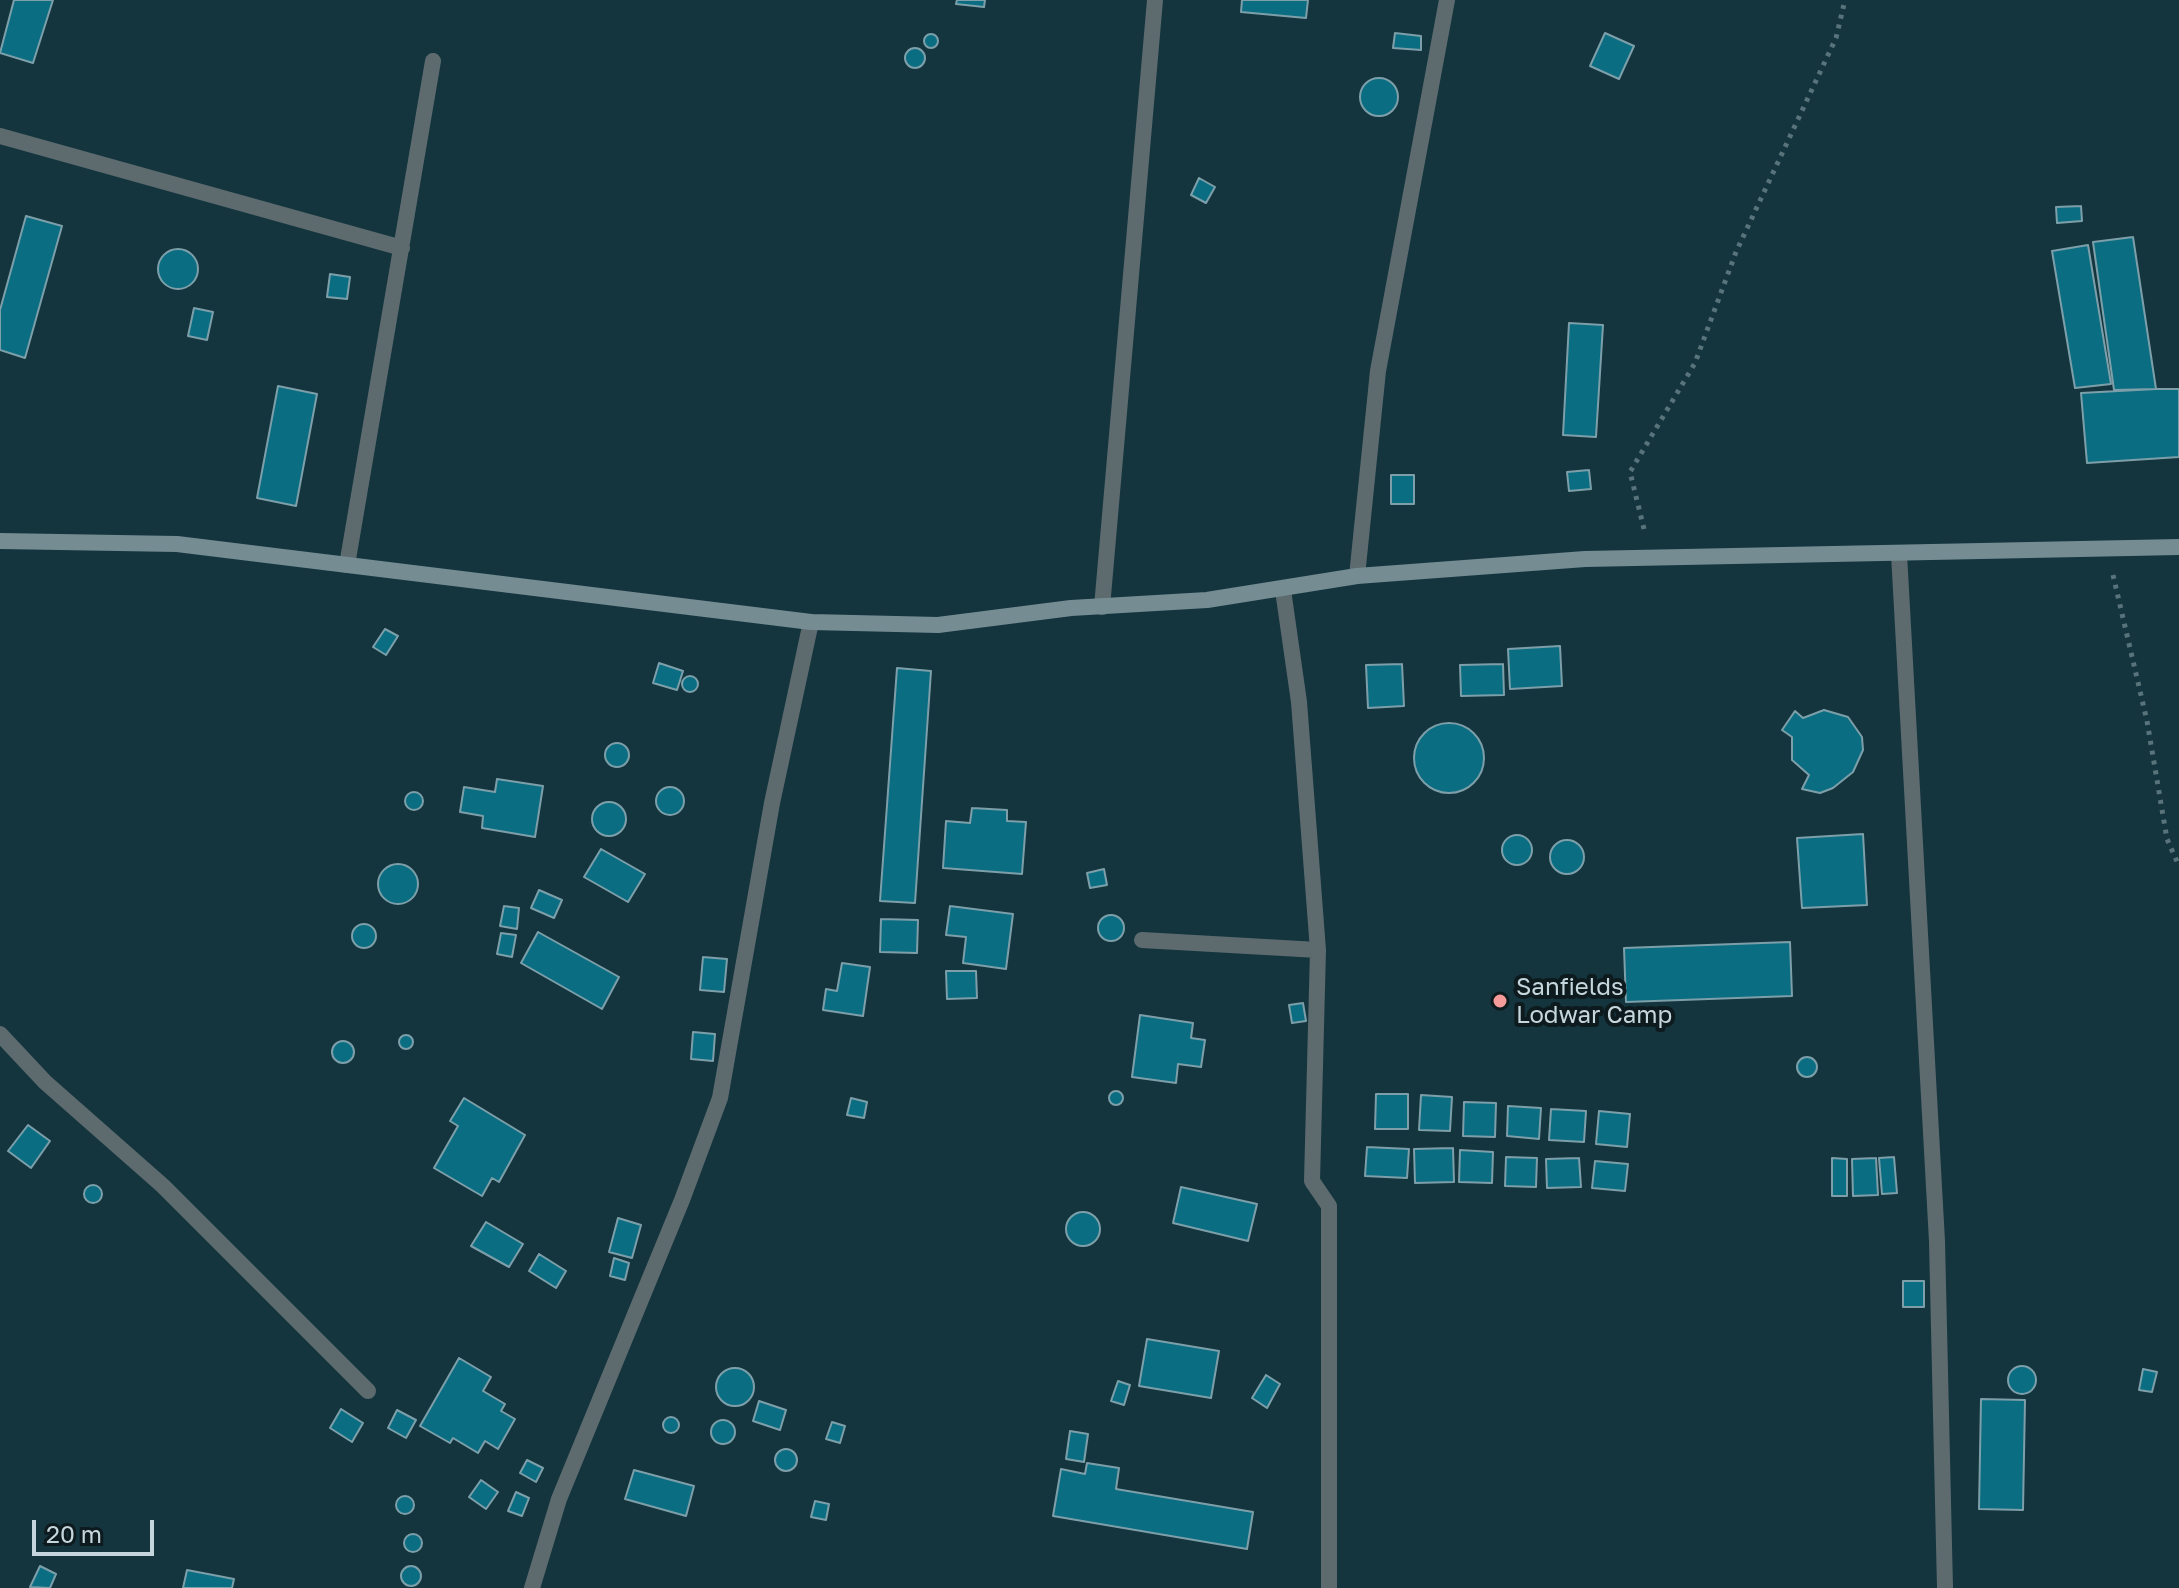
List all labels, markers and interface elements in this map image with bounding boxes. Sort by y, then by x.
place label: Sanfields Lodwar Camp [1516,973,1672,1029]
marker: Sanfields Lodwar Camp [1491,992,1509,1010]
scale bar [36,1504,158,1554]
text: 20 m [46,1519,102,1548]

